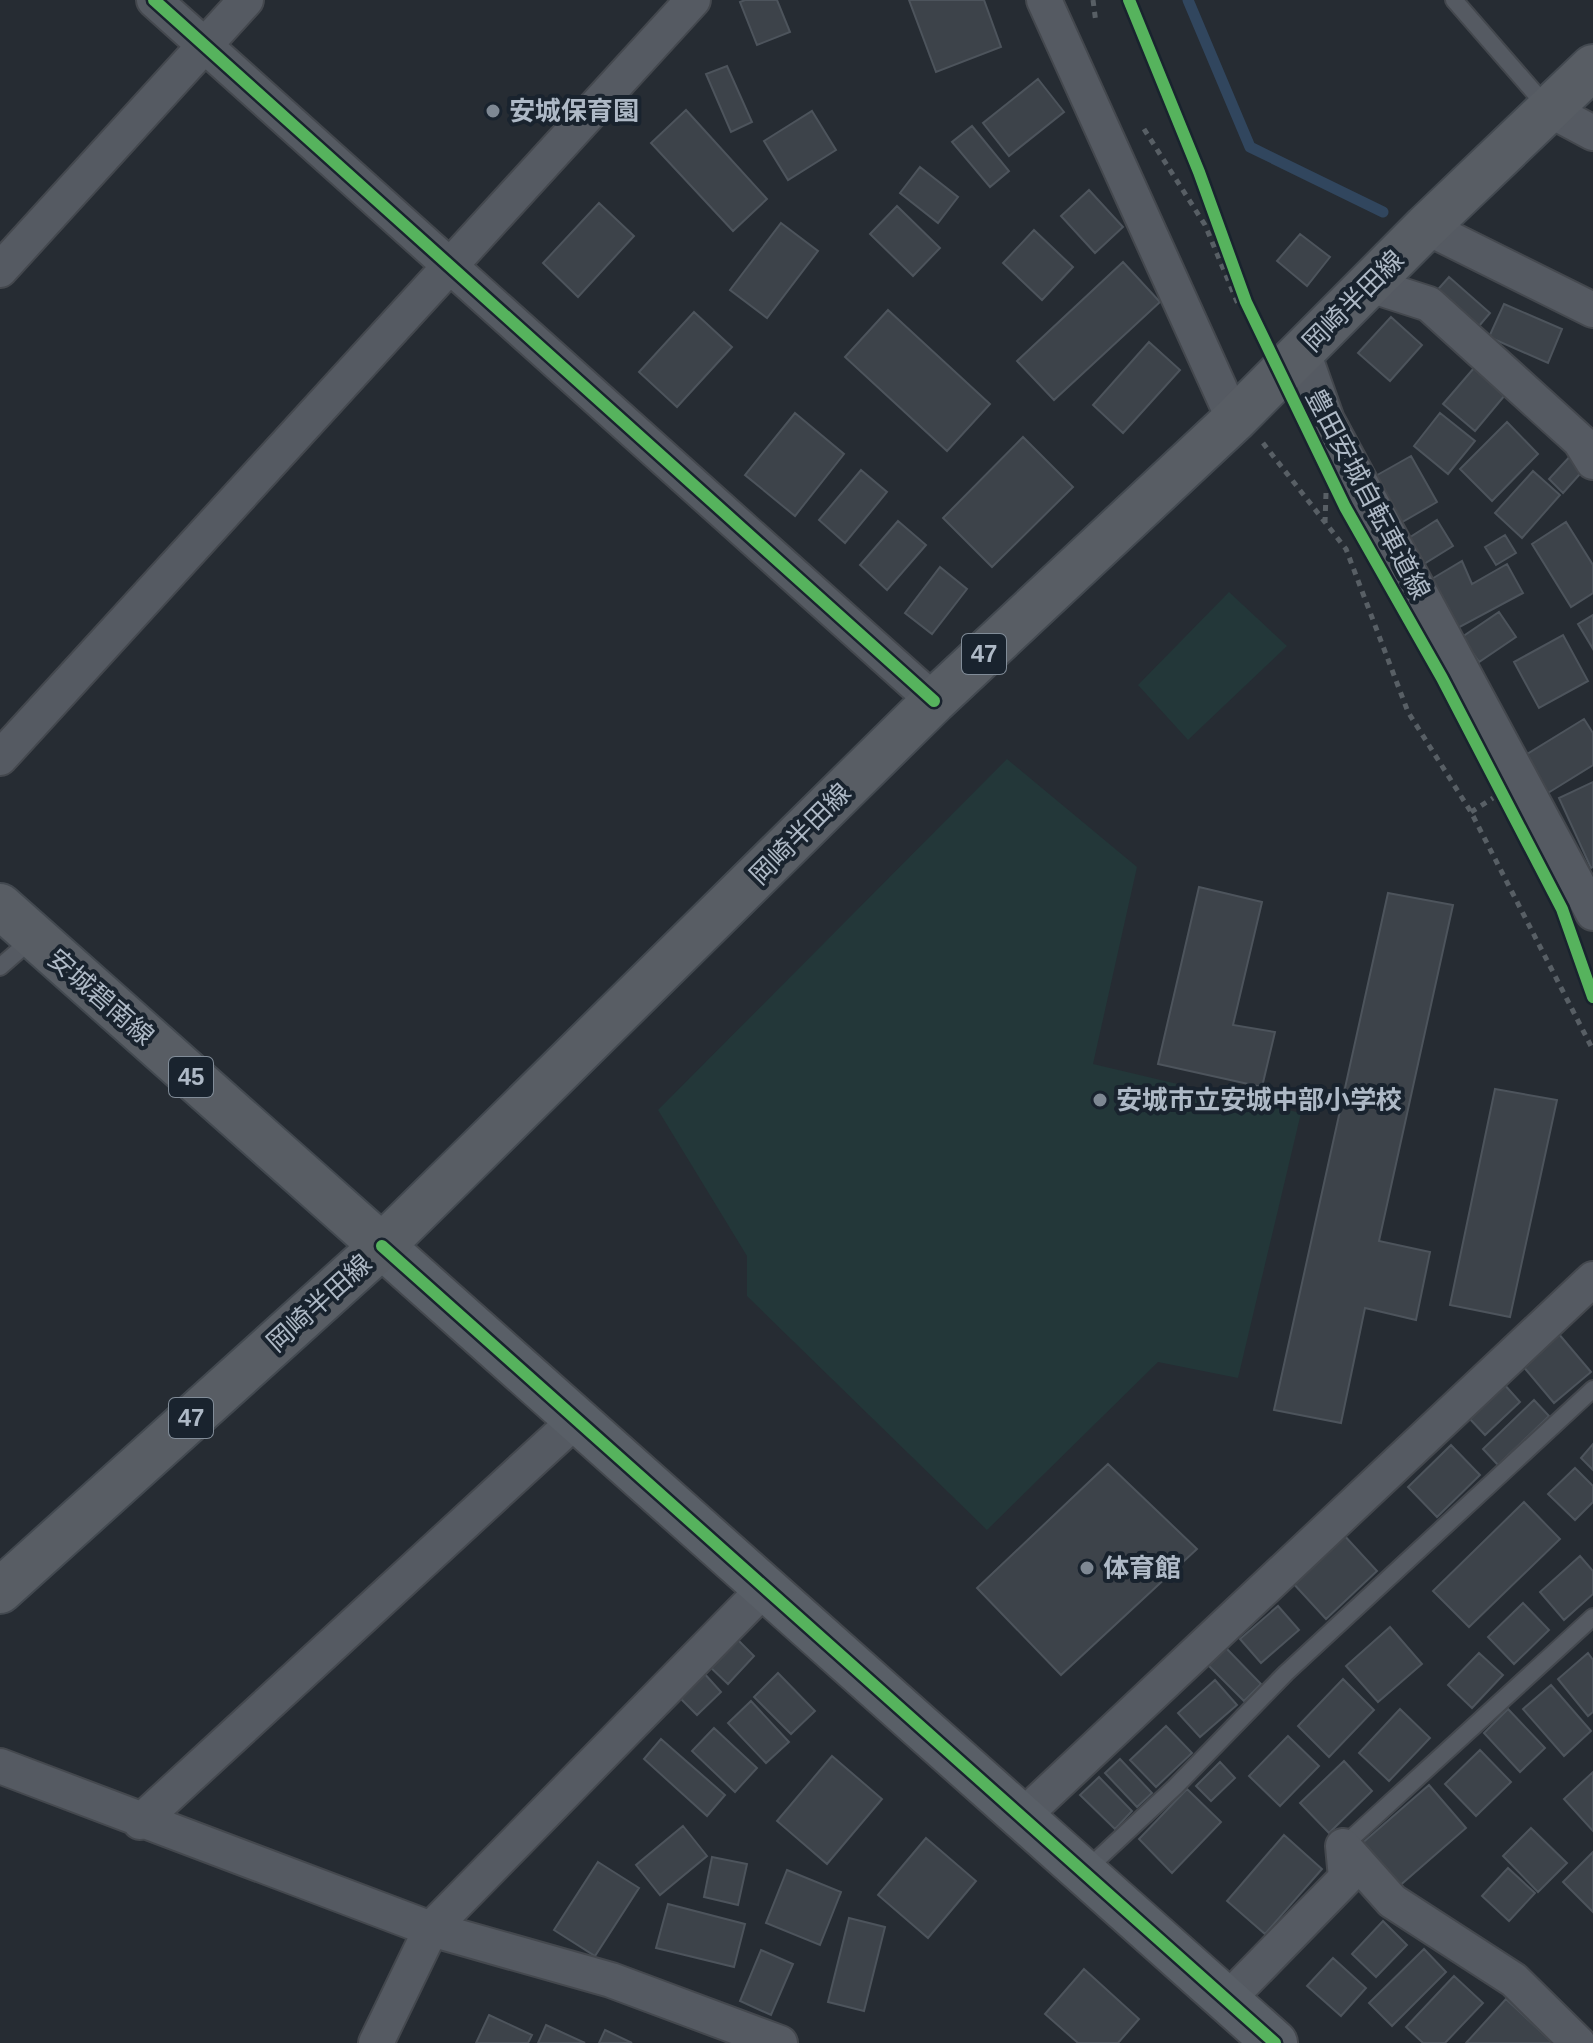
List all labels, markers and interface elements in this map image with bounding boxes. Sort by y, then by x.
place label: 安城保育園 [509,96,639,126]
marker: 安城保育園 [484,102,502,120]
street label: 岡崎半田線 [1296,244,1410,358]
street label: 豊田安城自転車道線 [1300,384,1436,604]
road number: 47 [962,634,1006,674]
street label: 岡崎半田線 [743,777,857,891]
street label: 安城碧南線 [42,943,160,1051]
road number: 45 [169,1057,213,1097]
place label: 安城市立安城中部小学校 [1116,1085,1402,1115]
marker: 安城市立安城中部小学校 [1091,1091,1109,1109]
street label: 岡崎半田線 [261,1248,377,1358]
road number: 47 [169,1398,213,1438]
place label: 体育館 [1103,1553,1181,1583]
marker: 体育館 [1078,1559,1096,1577]

